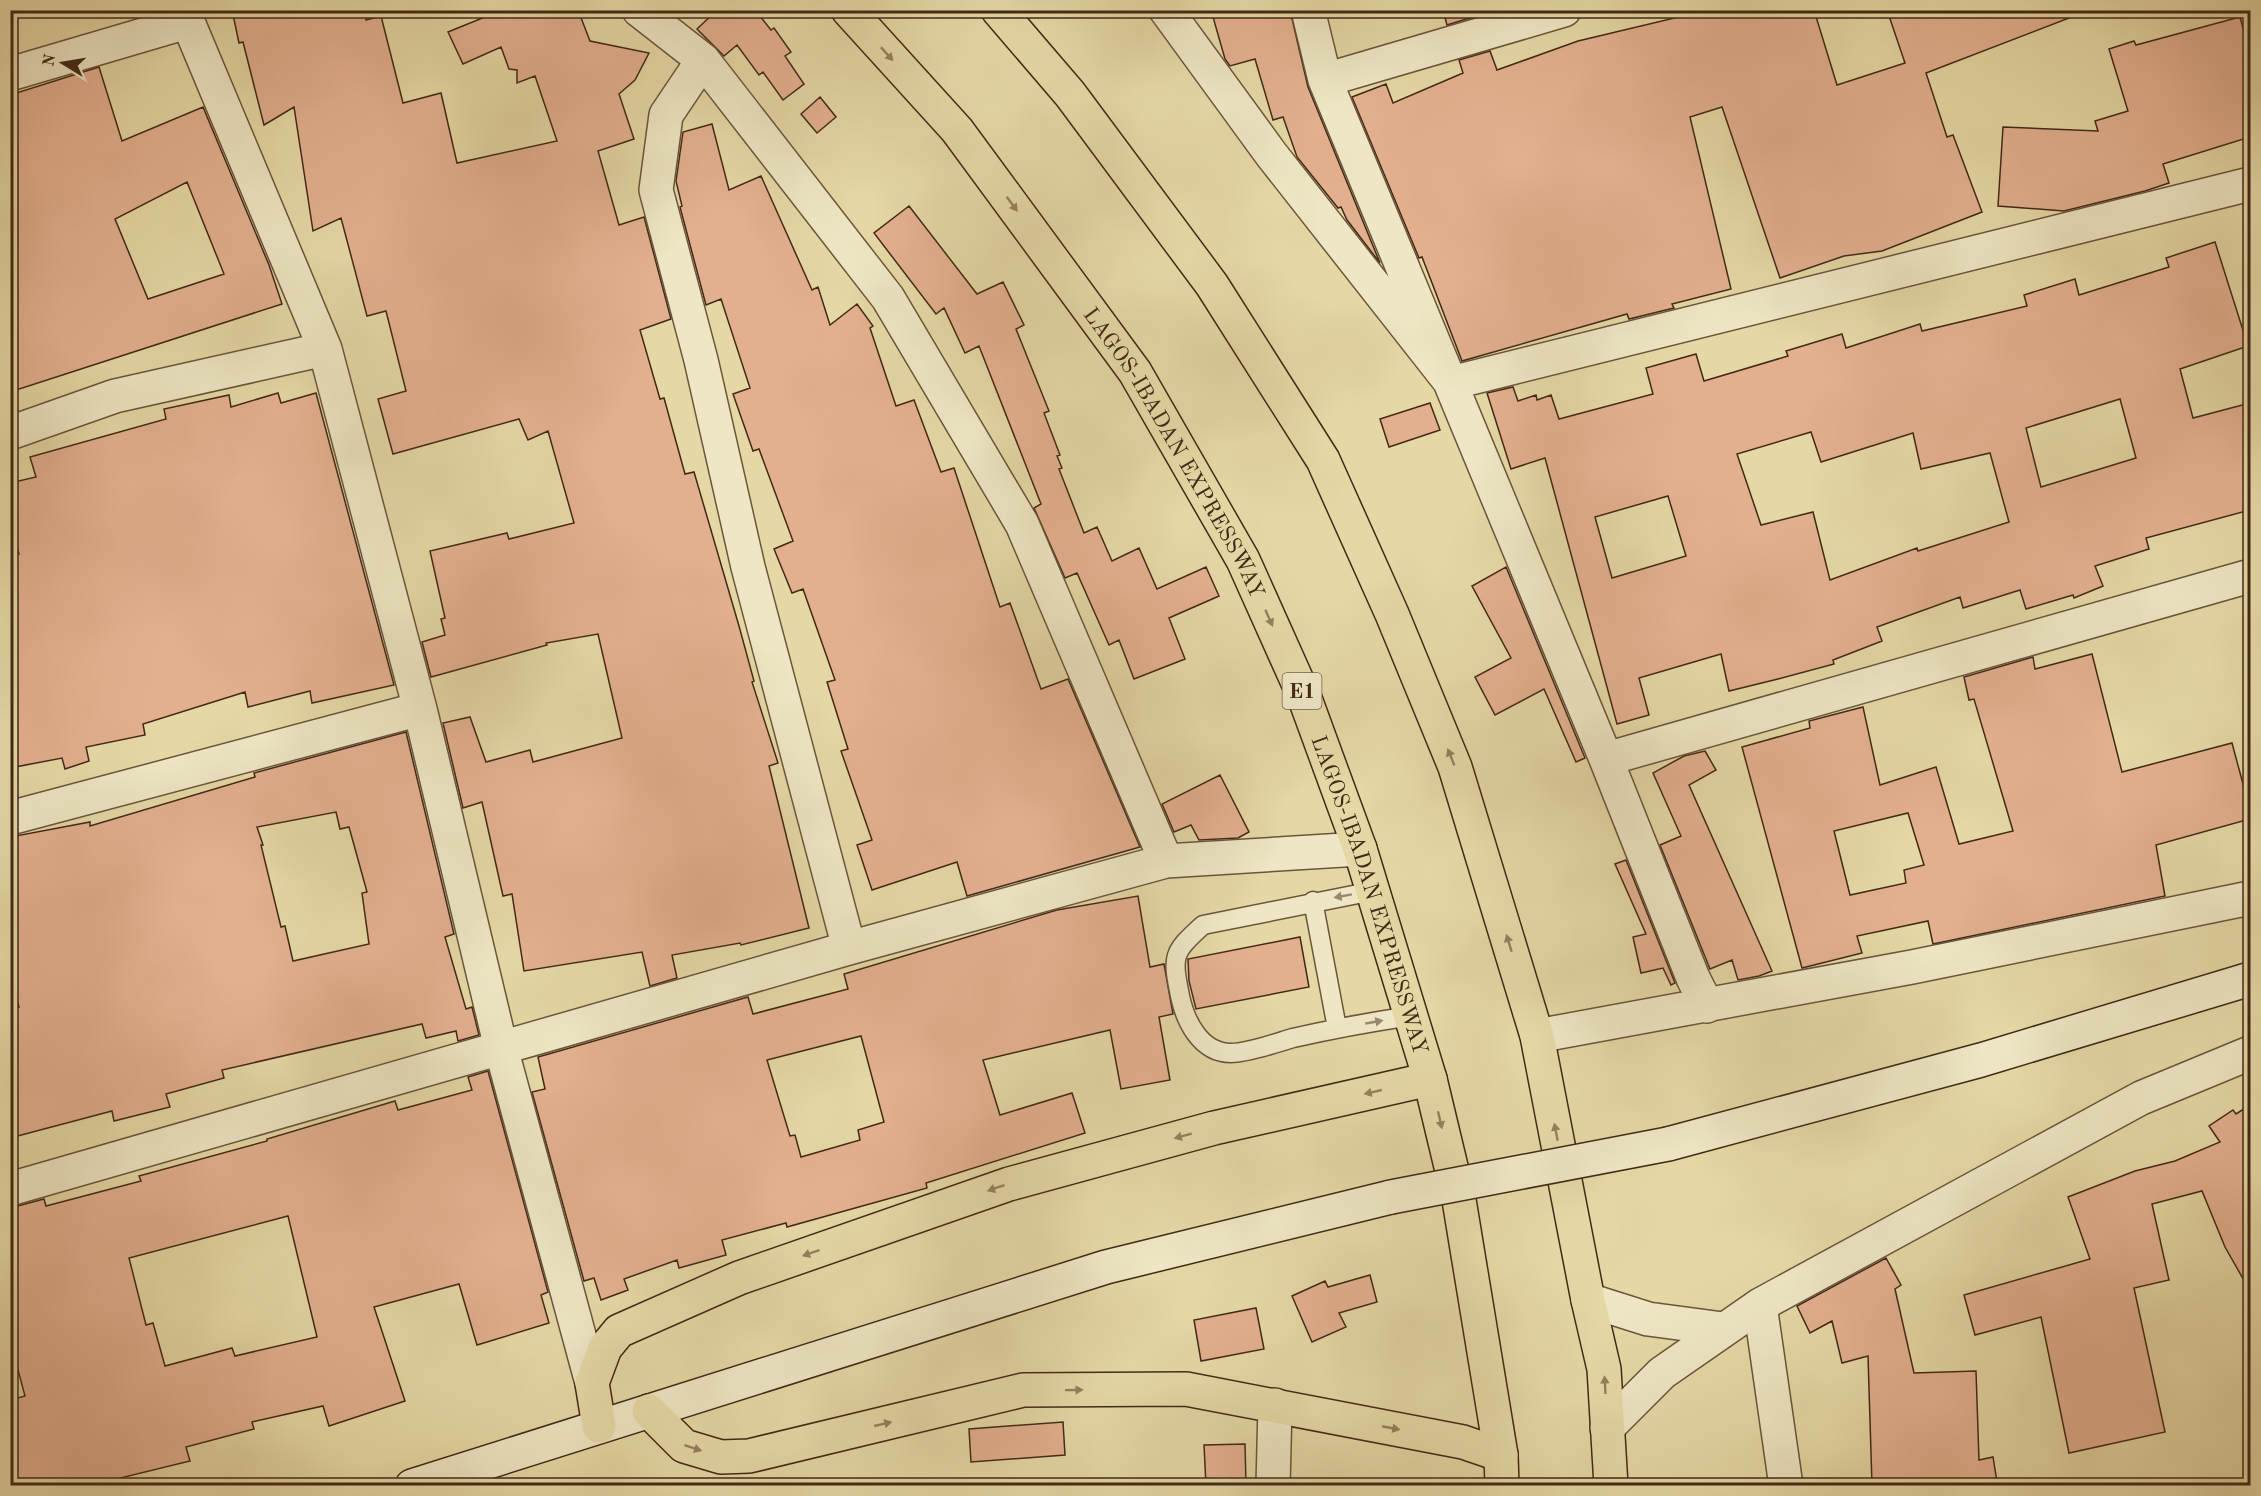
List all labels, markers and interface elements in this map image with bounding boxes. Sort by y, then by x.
north arrow [33,33,93,93]
one-way arrow [880,46,894,61]
text: N [41,52,59,68]
one-way arrow [1005,196,1017,211]
street label: LAGOS-IBADAN EXPRESSWAY [1078,304,1268,602]
one-way arrow [1264,609,1274,627]
road number: E1 [1282,673,1322,709]
street label: LAGOS-IBADAN EXPRESSWAY [1306,733,1431,1057]
one-way arrow [1446,748,1455,766]
one-way arrow [1334,892,1353,901]
one-way arrow [1504,934,1513,952]
one-way arrow [1365,1017,1384,1026]
one-way arrow [1364,1088,1383,1097]
one-way arrow [1435,1111,1445,1129]
one-way arrow [1551,1123,1560,1142]
one-way arrow [1174,1132,1192,1141]
one-way arrow [986,1184,1004,1194]
one-way arrow [802,1248,820,1258]
one-way arrow [1601,1376,1610,1395]
one-way arrow [1065,1385,1084,1395]
one-way arrow [874,1418,892,1428]
one-way arrow [1381,1424,1400,1433]
one-way arrow [684,1444,702,1454]

